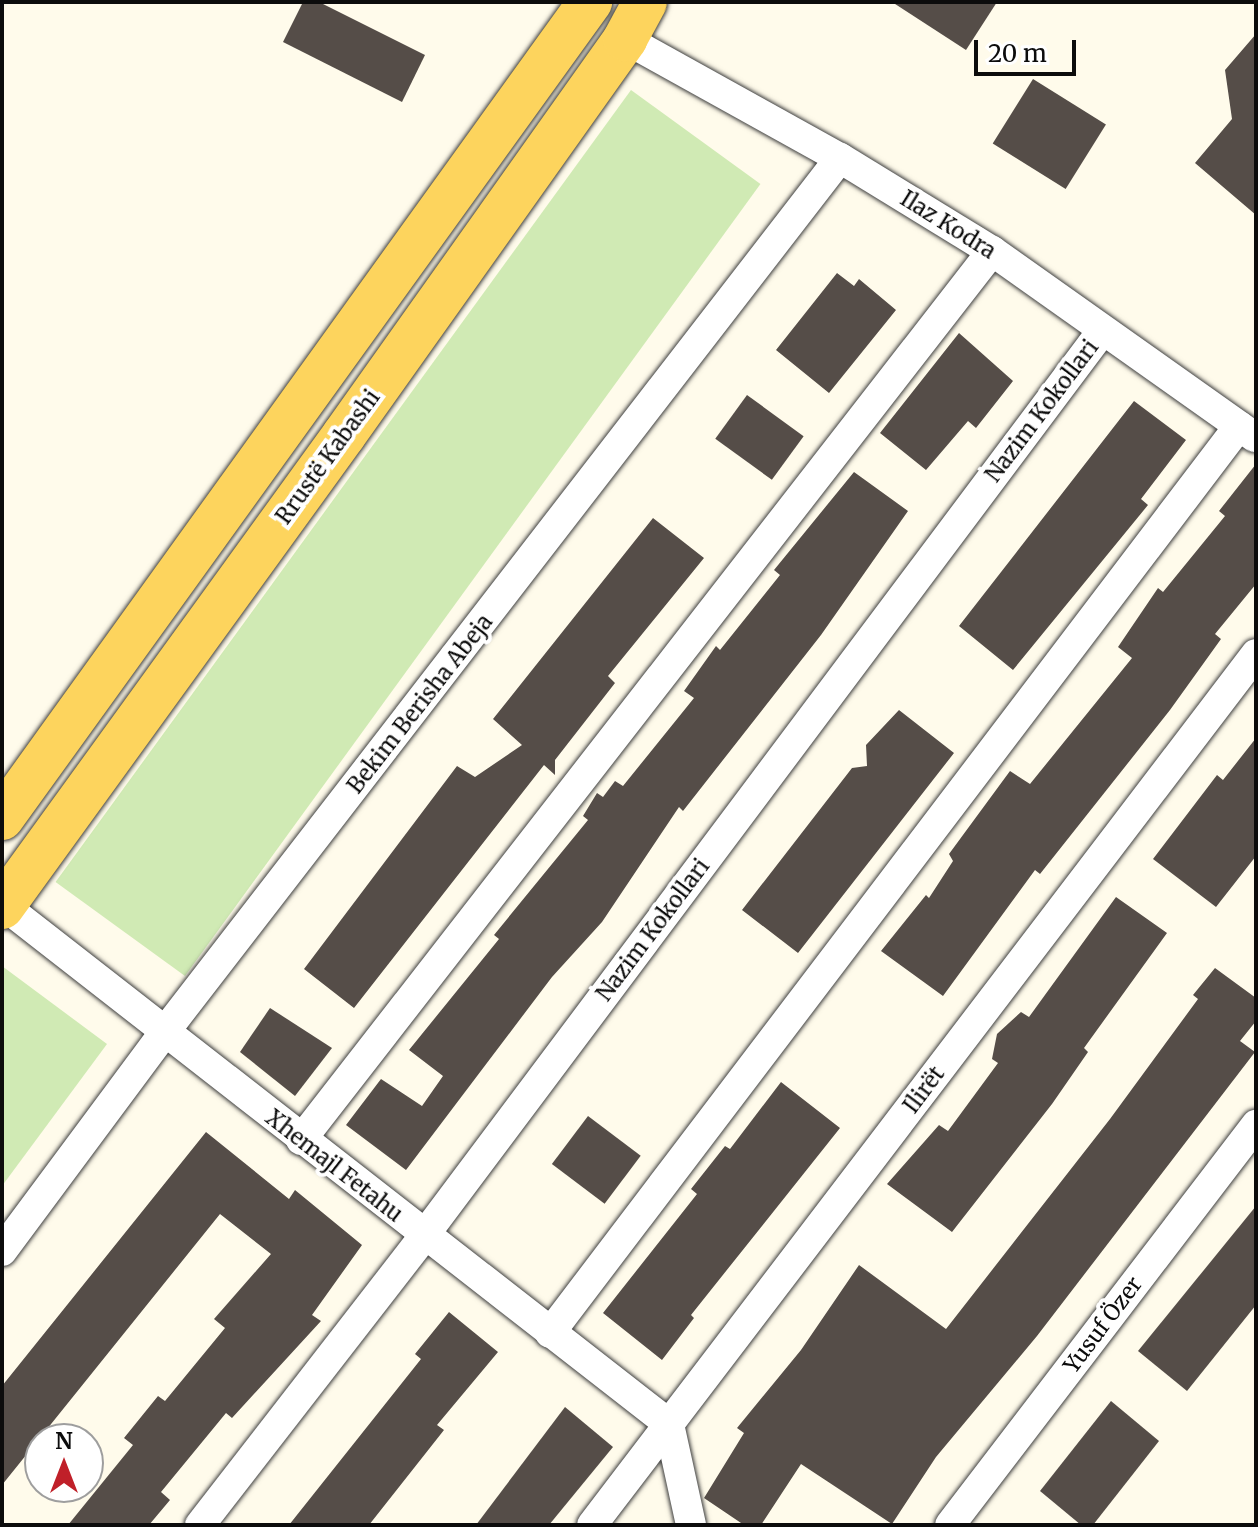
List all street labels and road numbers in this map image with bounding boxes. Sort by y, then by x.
street label: Ilaz Kodra [895,185,1001,265]
street label: Nazim Kokollari [980,335,1104,487]
street label: Rrustë Kabashi [270,385,386,529]
street label: Bekim Berisha Abeja [342,609,498,799]
street label: Nazim Kokollari [591,854,715,1006]
street label: Ilirët [898,1061,950,1119]
street label: Xhemajl Fetahu [260,1104,408,1228]
street label: Yusuf Özer [1058,1272,1148,1378]

